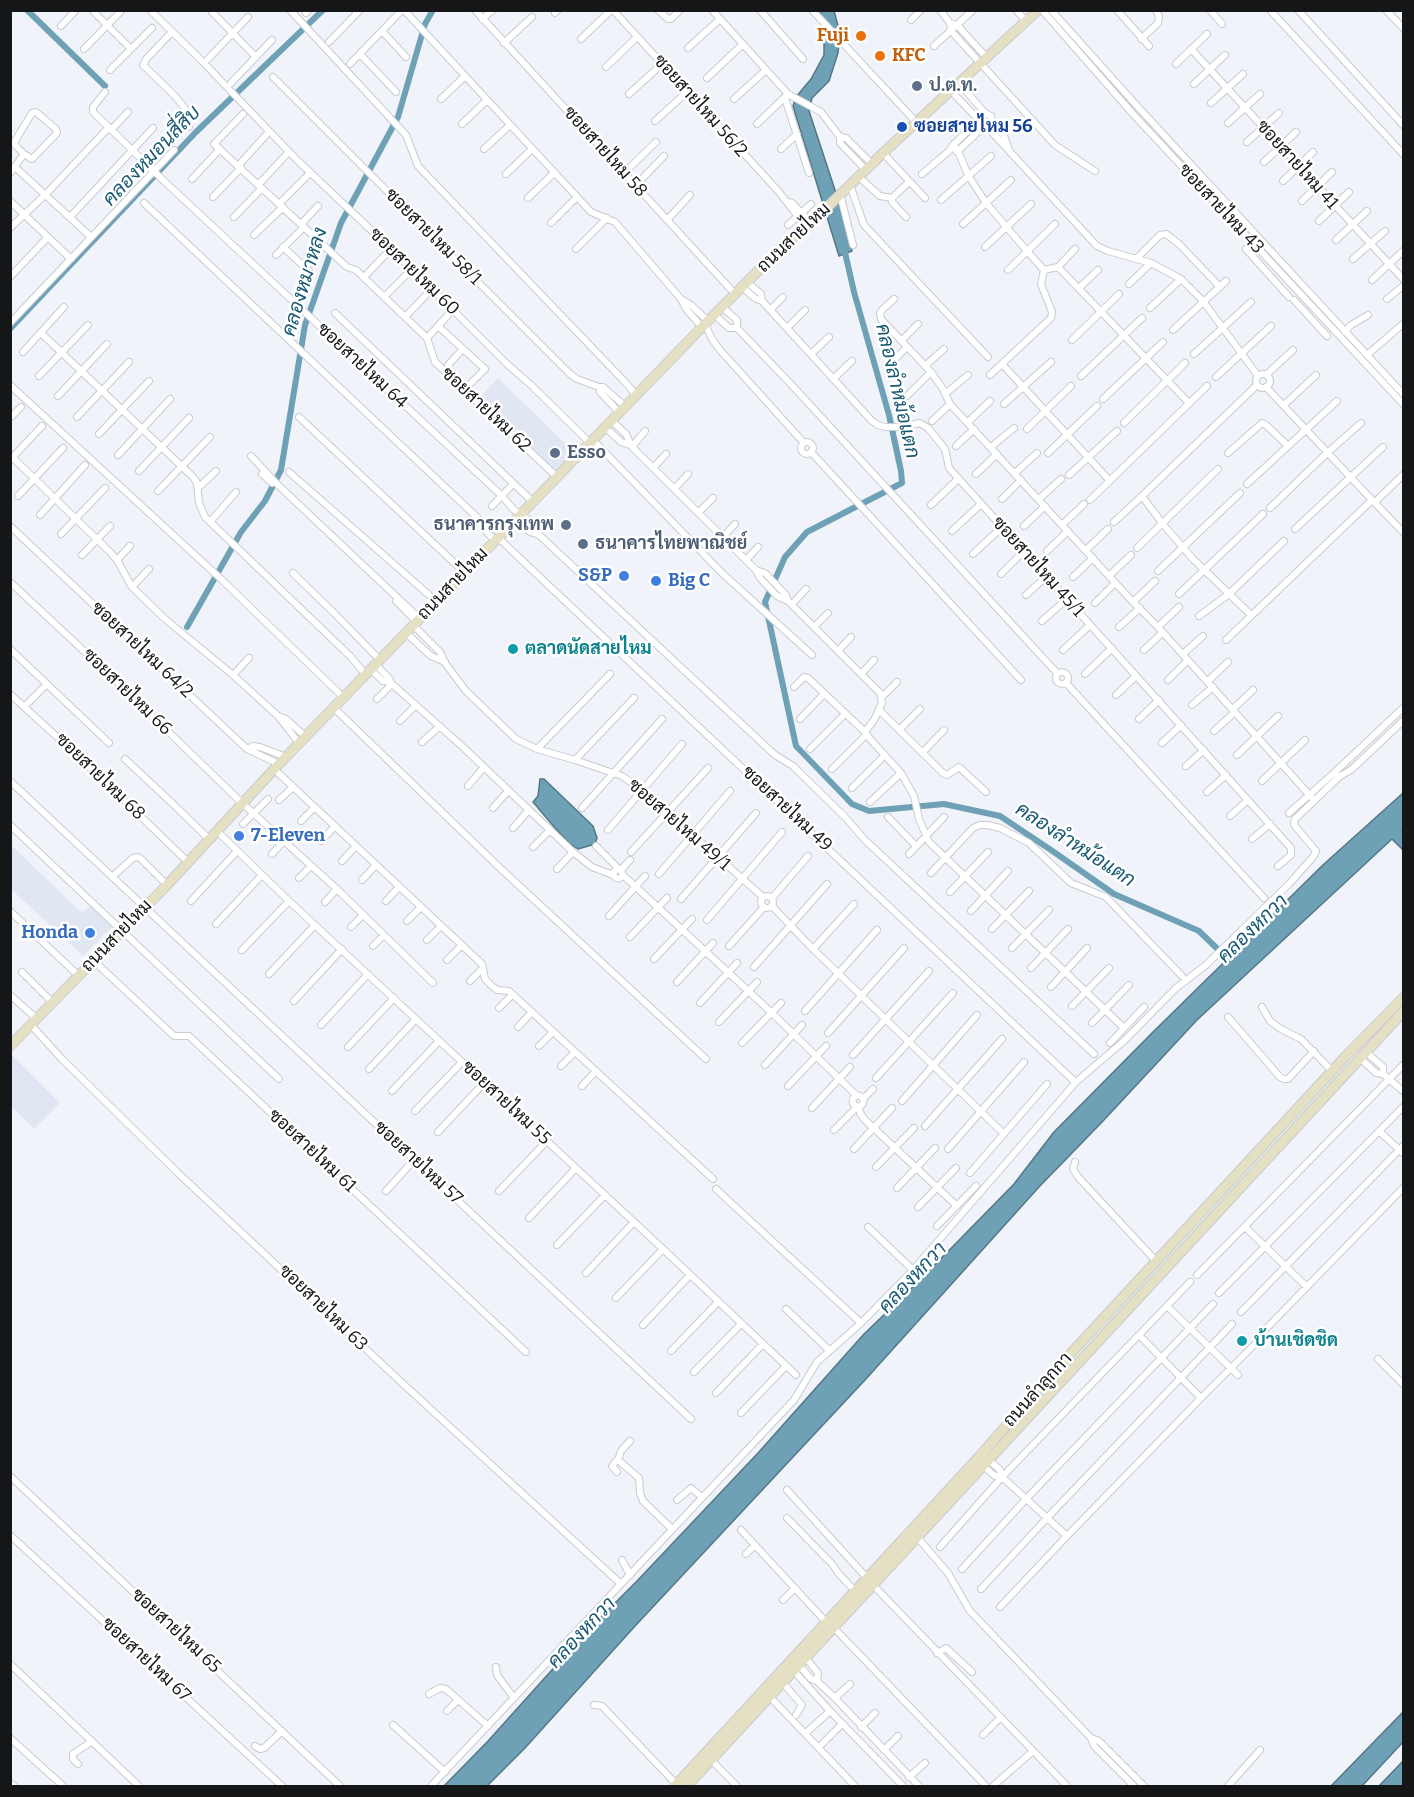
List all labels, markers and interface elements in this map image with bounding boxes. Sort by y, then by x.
place label: Fuji [817,25,849,47]
marker: Fuji [854,29,868,43]
place label: KFC [892,45,926,67]
marker: KFC [873,49,887,63]
street label: ซอยสายไหม 56/2 [648,50,752,162]
place label: ป.ต.ท. [929,75,977,97]
marker: ป.ต.ท. [910,79,924,93]
water label: คลองหมอนสี่สิบ [98,101,206,211]
street label: ซอยสายไหม 58 [559,102,651,202]
place label: ซอยสายไหม 56 [914,116,1033,138]
street label: ซอยสายไหม 41 [1251,116,1343,214]
marker: ซอยสายไหม 56 [895,120,909,134]
street label: ซอยสายไหม 43 [1174,159,1268,259]
street label: ซอยสายไหม 58/1 [380,184,486,290]
street label: ถนนสายไหม [753,199,835,277]
street label: ซอยสายไหม 60 [365,224,463,320]
water label: คลองหมาหลง [277,225,333,339]
street label: ซอยสายไหม 64 [312,319,412,413]
water label: คลองลำหม้อแตก [870,321,924,461]
street label: ซอยสายไหม 62 [437,363,535,457]
place label: Esso [567,442,606,464]
marker: Esso [548,446,562,460]
street label: ซอยสายไหม 45/1 [987,512,1089,622]
place label: ธนาคารกรุงเทพ [433,514,554,536]
marker: ธนาคารกรุงเทพ [559,518,573,532]
place label: ธนาคารไทยพาณิชย์ [595,533,747,555]
marker: ธนาคารไทยพาณิชย์ [576,537,590,551]
street label: ถนนสายไหม [413,543,493,625]
place label: S&P [578,565,612,587]
marker: S&P [617,569,631,583]
place label: Big C [668,570,710,592]
marker: Big C [649,574,663,588]
street label: ซอยสายไหม 64/2 [87,597,197,703]
place label: ตลาดนัดสายไหม [525,638,652,660]
marker: ตลาดนัดสายไหม [506,642,520,656]
street label: ซอยสายไหม 66 [78,644,176,740]
street label: ซอยสายไหม 68 [51,729,149,825]
street label: ซอยสายไหม 49 [737,762,837,856]
street label: ซอยสายไหม 49/1 [623,775,735,875]
water label: คลองลำหม้อแตก [1011,797,1139,893]
place label: 7-Eleven [251,825,325,847]
marker: 7-Eleven [232,829,246,843]
water label: คลองหกวา [1213,890,1293,968]
street label: ถนนสายไหม [77,895,157,977]
place label: Honda [21,922,78,944]
marker: Honda [83,926,97,940]
street label: ซอยสายไหม 55 [457,1056,555,1150]
street label: ซอยสายไหม 61 [264,1105,360,1197]
street label: ซอยสายไหม 57 [369,1117,467,1209]
water label: คลองหกวา [874,1237,952,1319]
street label: ซอยสายไหม 63 [274,1260,372,1356]
place label: บ้านเชิดชิด [1254,1330,1338,1352]
marker: บ้านเชิดชิด [1235,1334,1249,1348]
street label: ถนนลำลูกกา [999,1348,1077,1432]
street label: ซอยสายไหม 65 [127,1584,225,1678]
water label: คลองหกวา [543,1592,621,1674]
street label: ซอยสายไหม 67 [97,1613,195,1707]

